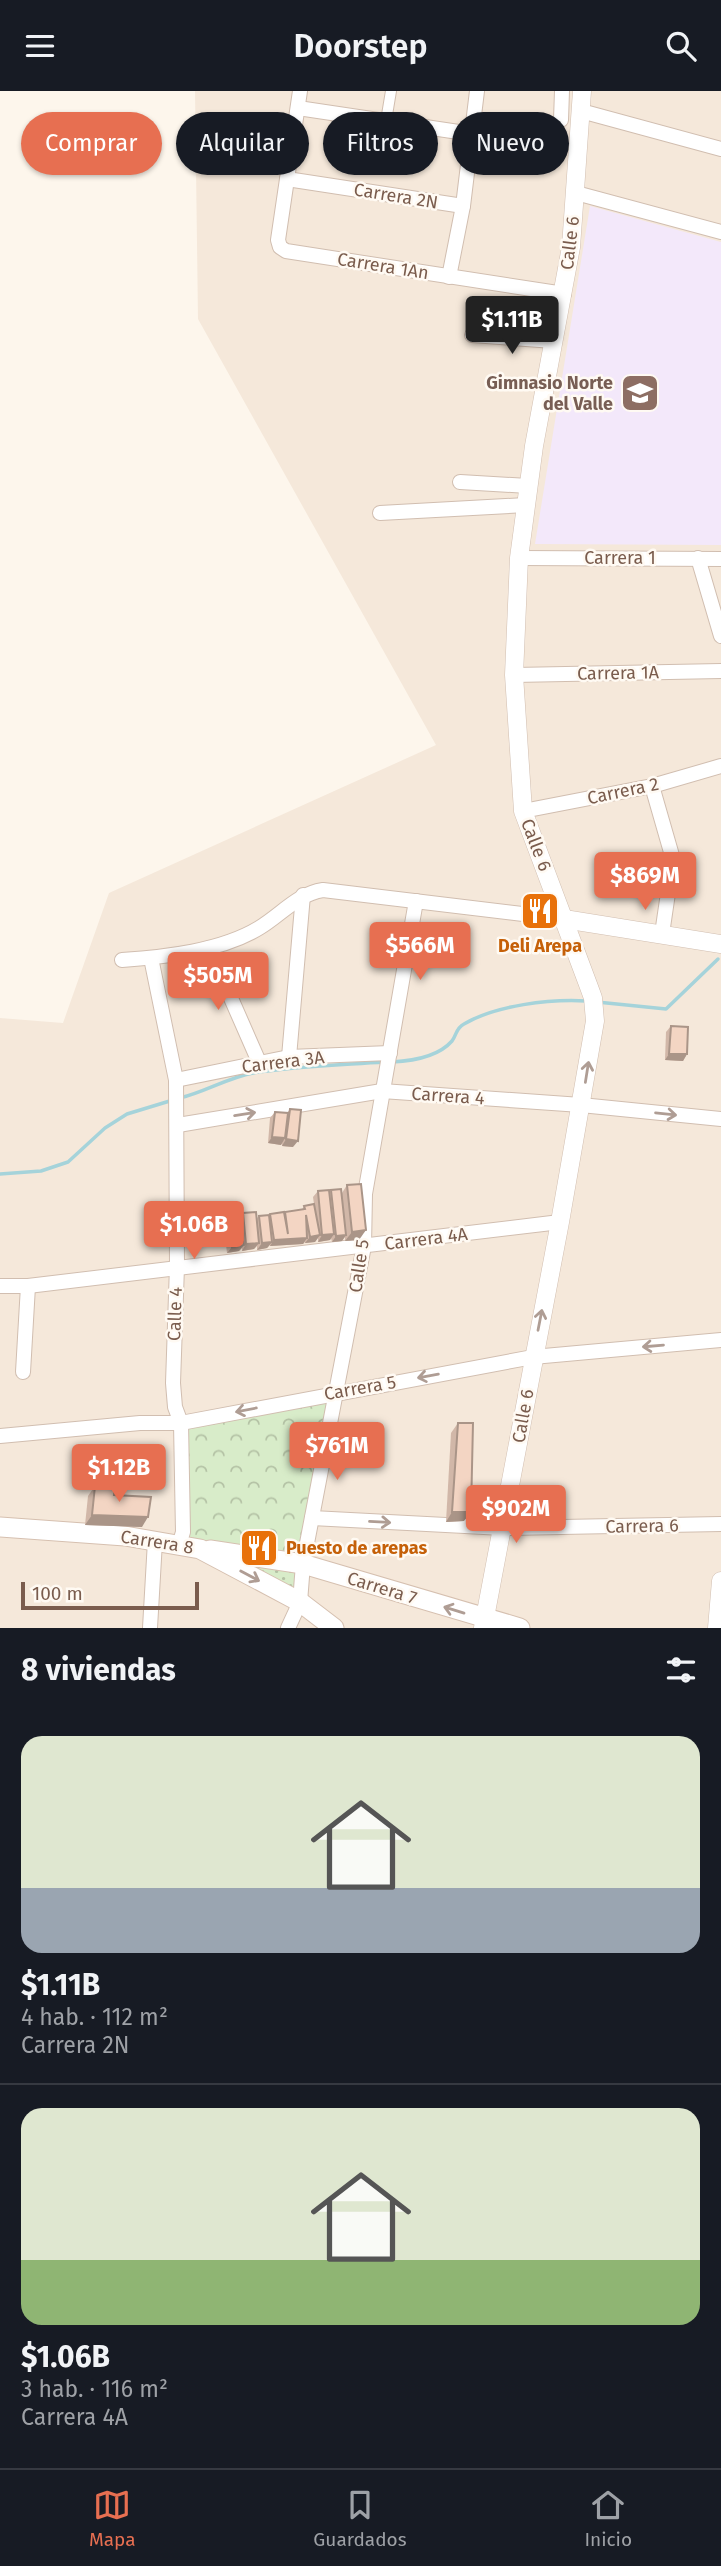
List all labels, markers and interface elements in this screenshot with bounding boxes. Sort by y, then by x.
icon: menu [21,27,59,65]
text: Doorstep [293,27,428,65]
icon: search [662,27,700,65]
chip: Comprar [21,112,162,175]
chip: Alquilar [176,112,309,175]
chip: Filtros [323,112,438,175]
chip: Nuevo [452,112,569,175]
street label: Carrera 2N [352,178,440,214]
street label: Calle 6 [556,215,584,271]
street label: Carrera 1An [336,248,430,284]
pin: $1.11B [455,296,569,356]
text: $1.11B [482,305,542,333]
place label: Gimnasio Norte del Valle [486,372,613,415]
school or university icon: Gimnasio Norte del Valle [619,372,661,414]
street label: Carrera 1 [584,547,656,569]
street label: Carrera 1A [577,661,660,685]
street label: Carrera 2 [585,773,661,809]
street label: Calle 6 [516,816,556,874]
pin: $869M [596,853,694,912]
text: $869M [610,861,680,889]
restaurant icon: Deli Arepa [519,890,561,932]
pin: $566M [371,923,469,982]
text: $566M [386,931,454,959]
place label: Deli Arepa [498,935,582,957]
pin: $505M [169,953,267,1012]
text: $505M [184,961,252,989]
street label: Carrera 3A [240,1046,326,1078]
one-way arrow [581,1061,594,1084]
street label: Carrera 4 [411,1082,486,1110]
one-way arrow [233,1107,256,1120]
one-way arrow [654,1108,677,1121]
pin: $1.06B [137,1201,251,1261]
text: $1.06B [160,1210,228,1238]
street label: Carrera 4A [383,1223,470,1255]
street label: Calle 5 [344,1238,374,1294]
street label: Calle 4 [163,1286,187,1341]
one-way arrow [534,1309,548,1332]
one-way arrow [642,1340,665,1353]
one-way arrow [417,1370,440,1383]
street label: Carrera 5 [322,1371,398,1405]
street label: Calle 6 [507,1387,539,1445]
one-way arrow [235,1404,258,1418]
pin: $761M [288,1423,386,1482]
text: $761M [306,1431,368,1459]
pin: $1.12B [62,1445,176,1504]
text: $1.12B [88,1453,150,1481]
pin: $902M [467,1485,565,1545]
text: $902M [482,1494,550,1522]
street label: Carrera 6 [605,1514,679,1538]
one-way arrow [368,1515,391,1528]
street label: Carrera 8 [119,1525,195,1559]
restaurant icon: Puesto de arepas [238,1527,280,1569]
place label: Puesto de arepas [286,1537,427,1559]
street label: Carrera 7 [344,1567,420,1609]
one-way arrow [239,1569,260,1583]
scale bar [21,1579,200,1611]
text: 100 m [32,1582,83,1605]
one-way arrow [444,1603,466,1615]
icon: filters [662,1651,700,1689]
text: 8 viviendas [21,1652,176,1688]
icon: home [298,1782,424,1908]
text: $1.11B [21,1967,100,2003]
text: 4 hab. · 112 m² [21,2003,168,2031]
text: Carrera 2N [21,2031,130,2059]
icon: home [298,2154,424,2280]
text: $1.06B [21,2339,110,2375]
text: 3 hab. · 116 m² [21,2375,168,2403]
text: Carrera 4A [21,2403,128,2431]
tab: Mapa [89,2486,135,2551]
tab: Guardados [313,2486,407,2551]
tab: Inicio [584,2486,632,2551]

